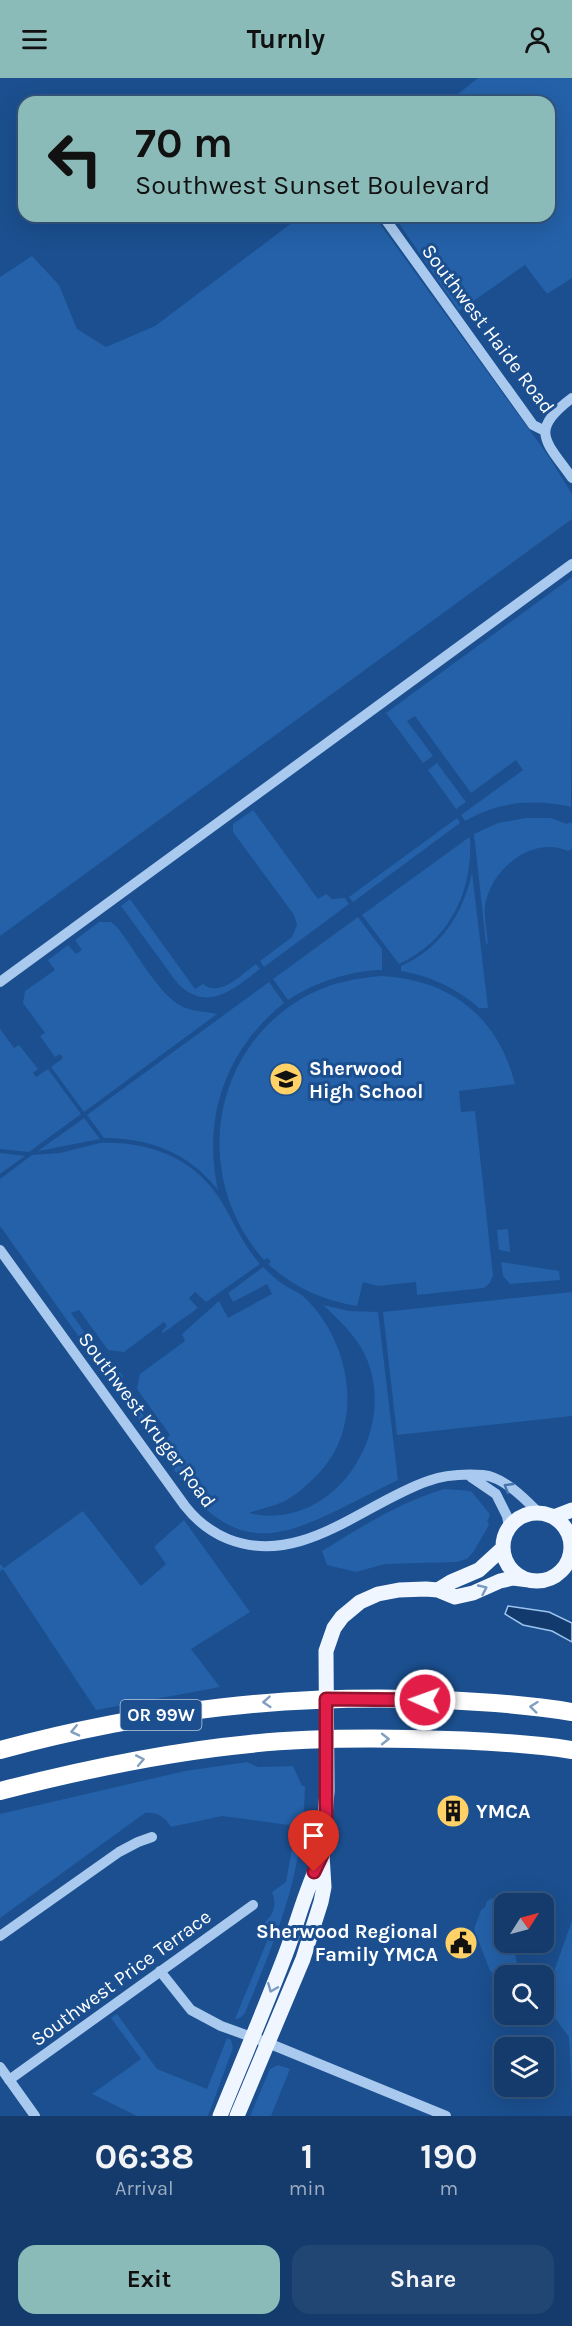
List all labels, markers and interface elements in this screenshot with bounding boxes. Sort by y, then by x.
icon: menu [18,23,51,56]
text: Turnly [247,23,325,55]
icon: person [521,23,554,56]
text: 70 m [135,118,233,168]
icon: left [36,120,114,198]
text: Southwest Sunset Boulevard [135,169,490,201]
street label: Southwest Haide Road [417,240,559,418]
place label: Sherwood High School [309,1057,423,1103]
school or university icon: Sherwood High School [268,1061,304,1097]
street label: Southwest Kruger Road [74,1328,220,1512]
one-way arrow [504,1483,514,1495]
one-way arrow [477,1584,488,1596]
position arrow [393,1668,457,1732]
one-way arrow [263,1695,272,1708]
road number: OR 99W [120,1700,201,1730]
one-way arrow [529,1701,538,1713]
one-way arrow [70,1724,80,1737]
one-way arrow [381,1733,390,1745]
one-way arrow [134,1754,144,1767]
building icon: YMCA [435,1793,471,1829]
place label: YMCA [476,1800,531,1823]
pin [288,1810,339,1872]
icon: arrive [297,1819,330,1852]
north arrow [494,1893,554,1953]
map controls [494,1893,554,2097]
street label: Southwest Price Terrace [27,1905,215,2051]
place label: Sherwood Regional Family YMCA [256,1920,438,1966]
public building icon: Sherwood Regional Family YMCA [443,1925,479,1961]
button: search [494,1965,554,2025]
one-way arrow [267,1982,279,1993]
button: layers [494,2037,554,2097]
text: 06:38 [94,2135,194,2177]
text: 1 [301,2135,314,2177]
text: 190 [420,2135,478,2177]
text: Arrival [115,2177,174,2200]
text: min [289,2177,326,2200]
text: m [439,2177,458,2200]
button: Exit [18,2245,280,2314]
button: Share [292,2245,554,2314]

